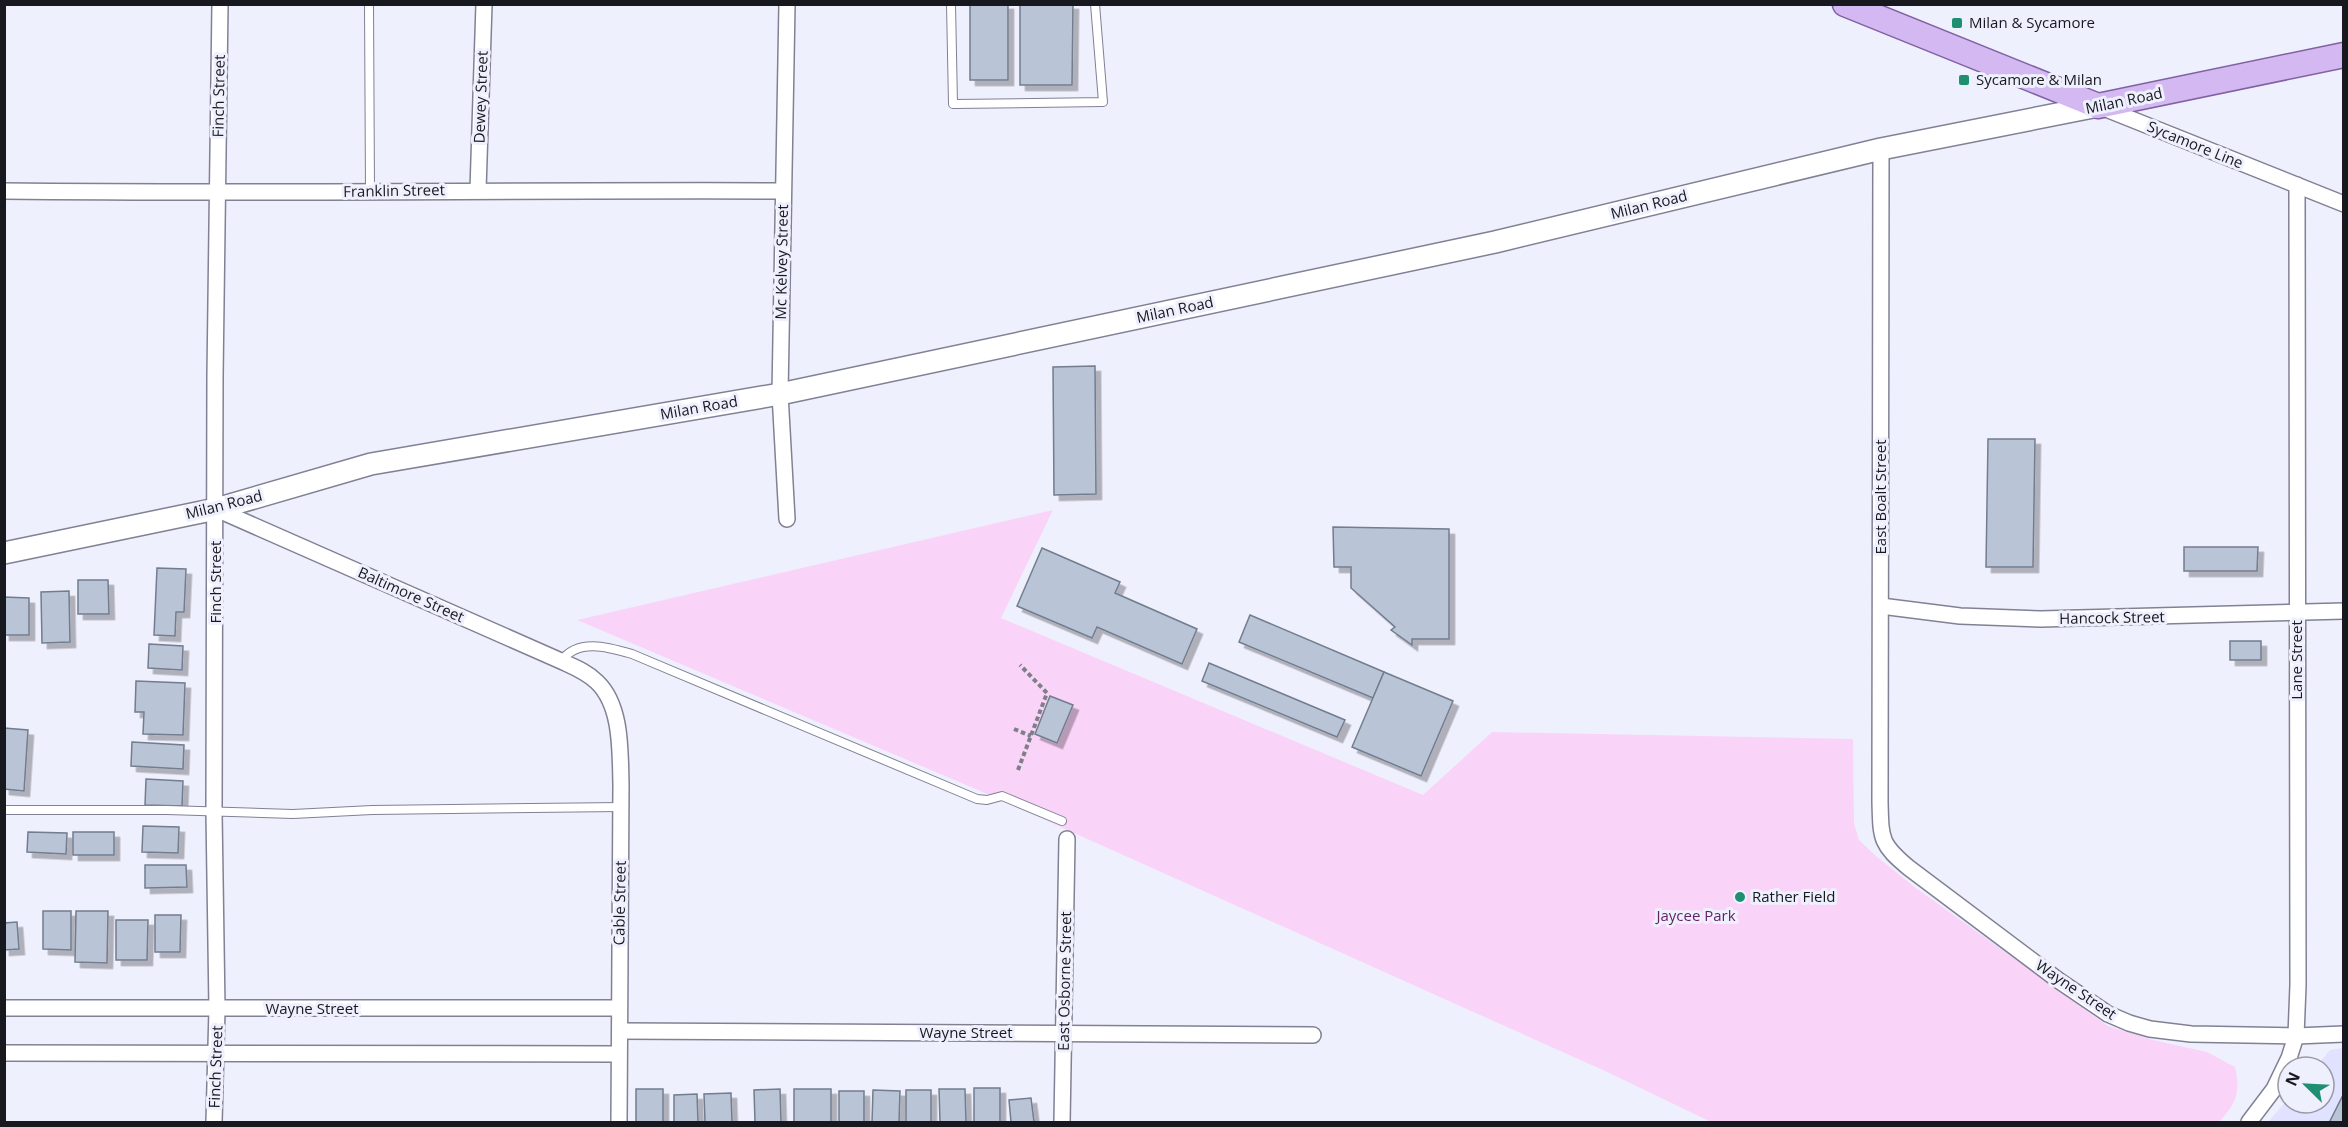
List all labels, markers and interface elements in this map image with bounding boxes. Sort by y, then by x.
place label: Milan & Sycamore [1969,12,2095,32]
marker: Milan & Sycamore [1950,16,1964,30]
street label: Dewey Street [468,50,492,144]
street label: Finch Street [207,54,229,138]
place label: Sycamore & Milan [1976,69,2102,89]
marker: Sycamore & Milan [1957,73,1971,87]
street label: Milan Road [2083,82,2164,118]
street label: Sycamore Line [2144,116,2246,172]
street label: Franklin Street [343,179,445,201]
street label: Milan Road [1608,185,1689,223]
street label: Mc Kelvey Street [770,204,792,320]
street label: Milan Road [1134,291,1215,327]
street label: Milan Road [659,390,739,424]
street label: East Boalt Street [1870,439,1890,555]
street label: Milan Road [183,485,264,523]
street label: Finch Street [205,541,225,623]
street label: Baltimore Street [355,562,468,626]
street label: Hancock Street [2059,606,2165,628]
street label: Lane Street [2286,620,2306,700]
street label: Cable Street [608,860,630,946]
place label: Rather Field [1752,886,1836,906]
marker: Rather Field [1733,890,1747,904]
park label: Jaycee Park [1654,905,1736,925]
street label: East Osborne Street [1053,911,1075,1051]
street label: Wayne Street [2032,955,2121,1023]
street label: Wayne Street [265,998,359,1018]
street label: Wayne Street [919,1022,1013,1042]
street label: Finch Street [204,1025,226,1109]
north arrow [2276,1055,2336,1115]
text: N [2280,1068,2305,1089]

